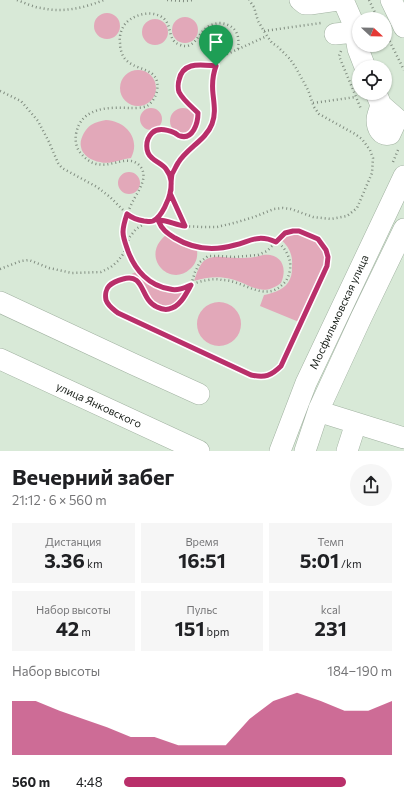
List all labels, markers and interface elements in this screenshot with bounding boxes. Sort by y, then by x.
north arrow [352,12,392,52]
map controls [352,12,392,100]
pin [199,25,233,66]
icon: arrive [205,31,227,53]
button: locate [352,60,392,100]
street label: Мосфильмовская улица [306,253,371,371]
street label: улица Янковского [54,379,144,430]
text: Вечерний забег [12,463,174,490]
button: share [350,464,392,506]
text: 21:12 · 6 × 560 m [12,492,107,508]
text: Дистанция [45,535,101,548]
text: Время [186,535,218,548]
text: Темп [318,535,344,548]
text: 3.36 [44,548,85,572]
text: 16:51 [178,548,226,572]
text: 5:01 [300,548,339,572]
text: km [85,557,102,570]
text: /km [339,557,362,570]
text: Набор высоты [36,603,111,616]
text: Пульс [187,603,217,616]
text: kcal [321,603,341,616]
text: 42 [56,616,79,640]
text: 151 [175,616,205,640]
text: 231 [315,616,347,640]
text: m [79,625,91,638]
text: bpm [205,625,229,638]
text: Набор высоты [12,663,100,679]
text: 184–190 m [327,663,392,679]
text: 560 m [12,774,50,790]
text: 4:48 [76,774,103,790]

